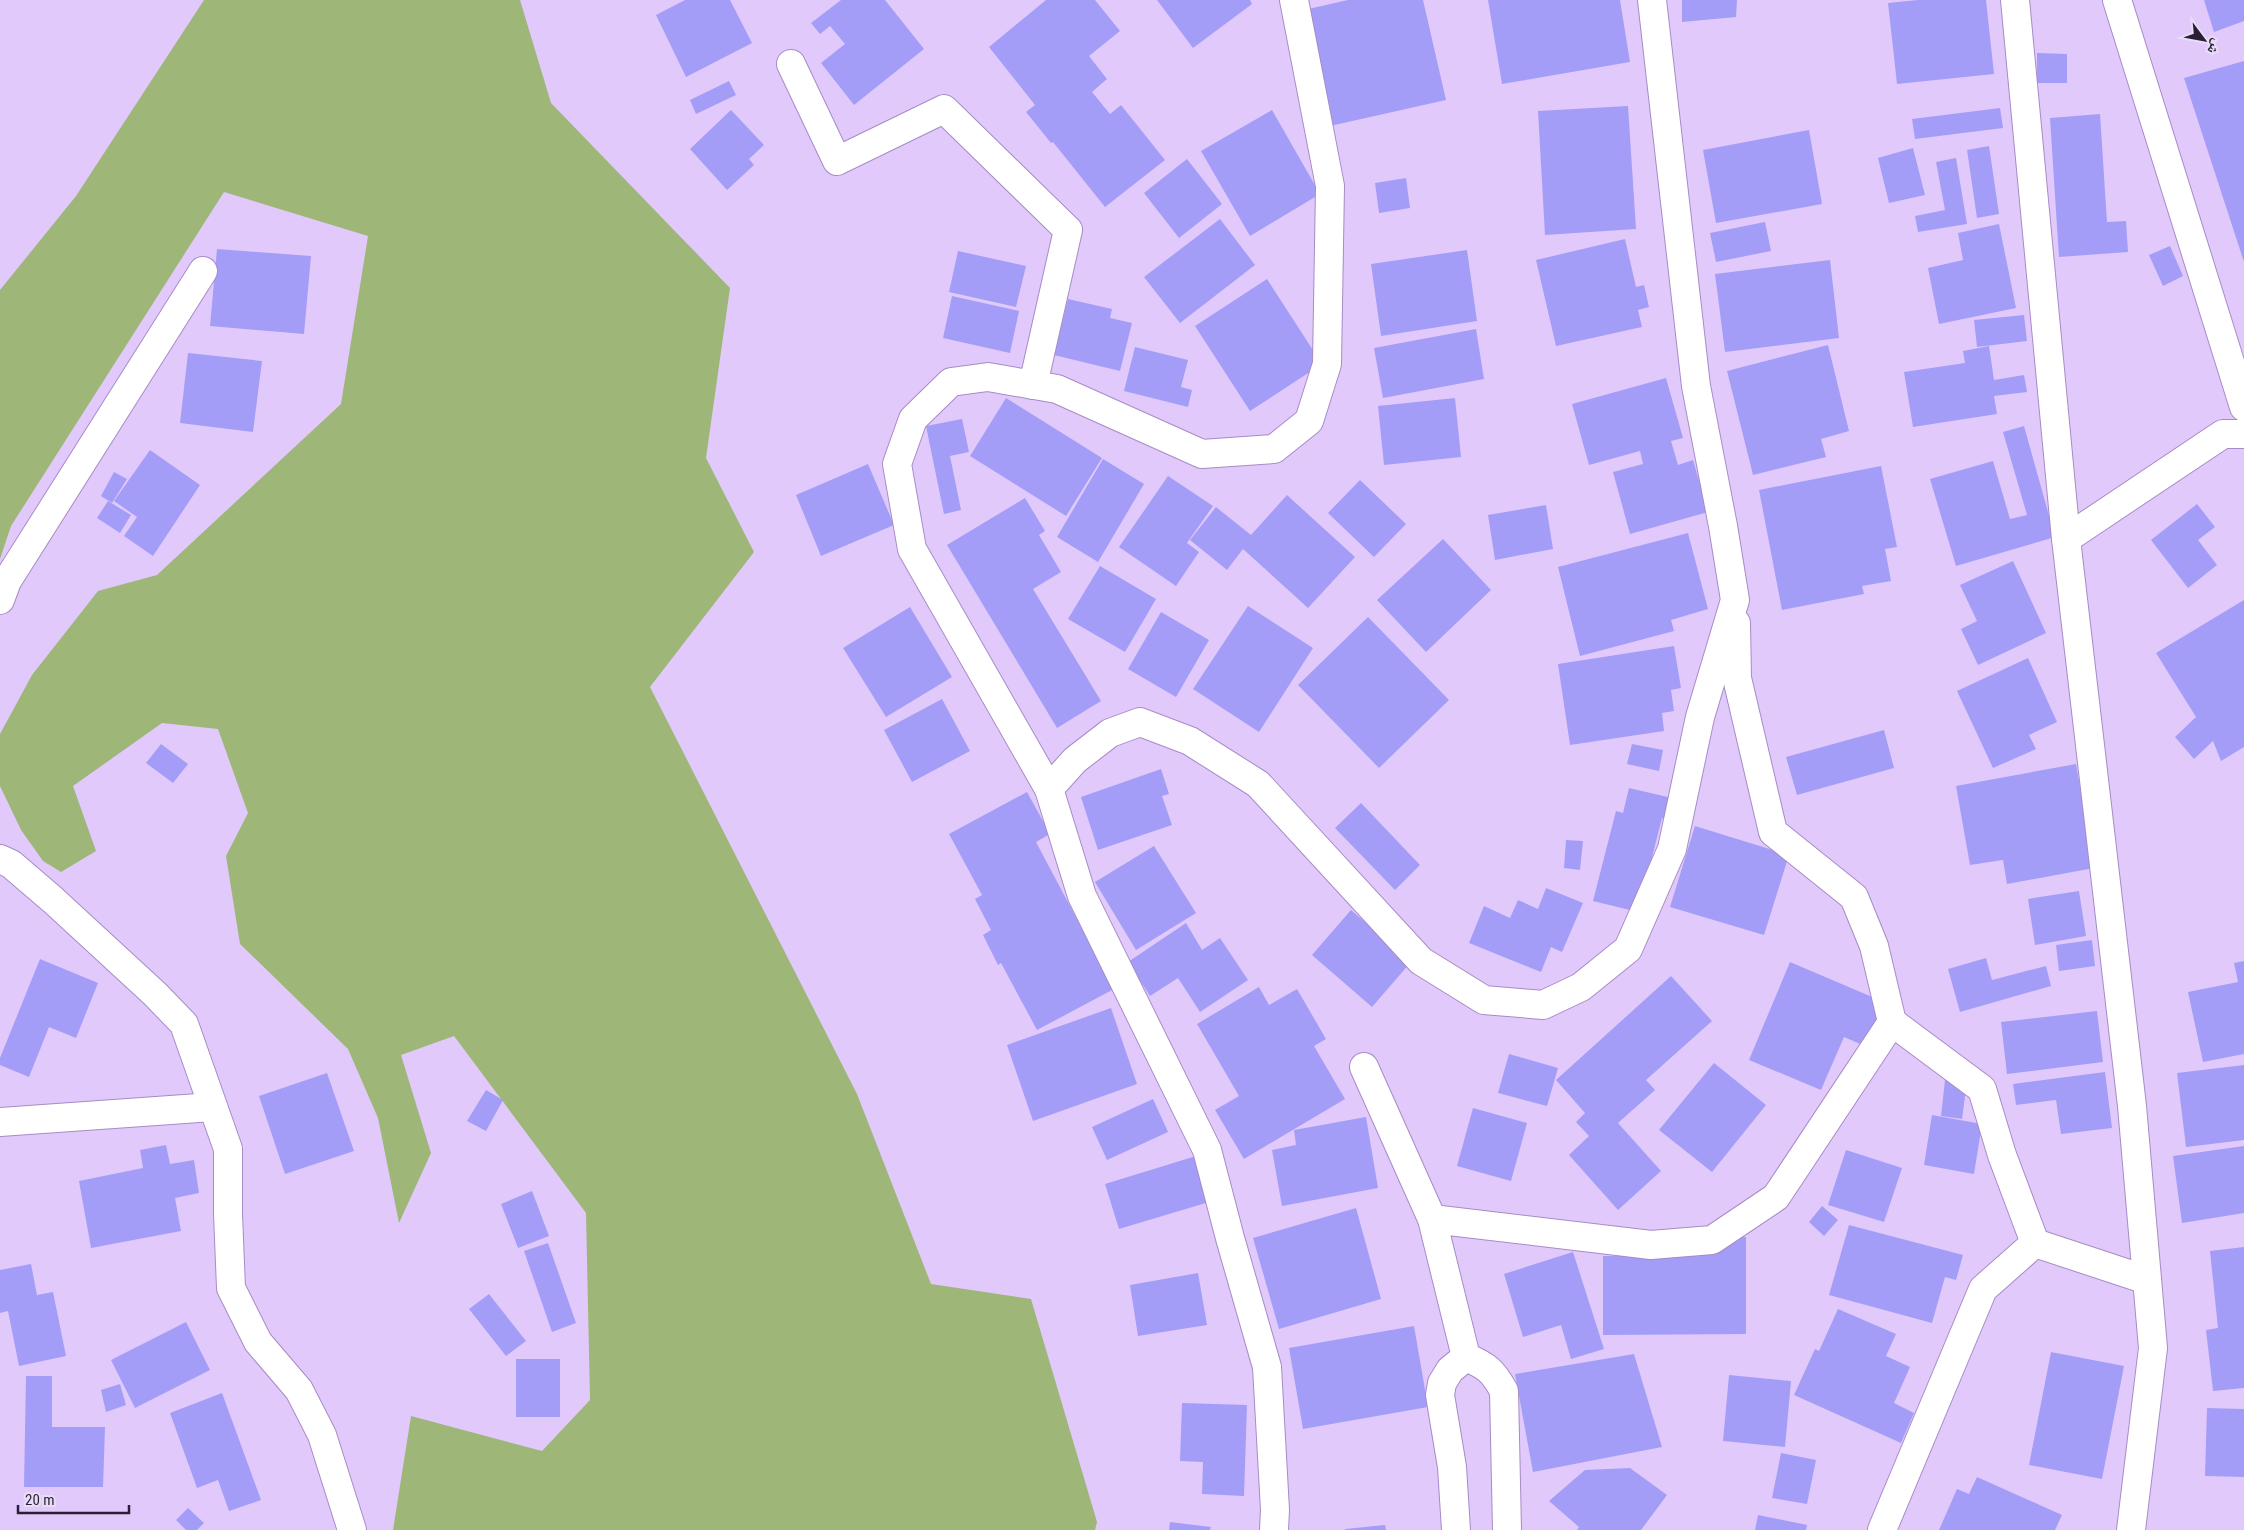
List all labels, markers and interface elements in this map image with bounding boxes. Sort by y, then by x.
north arrow [2179,15,2229,65]
text: ش [2203,36,2226,58]
scale bar [18,1482,129,1514]
text: 20 m [25,1491,55,1509]

